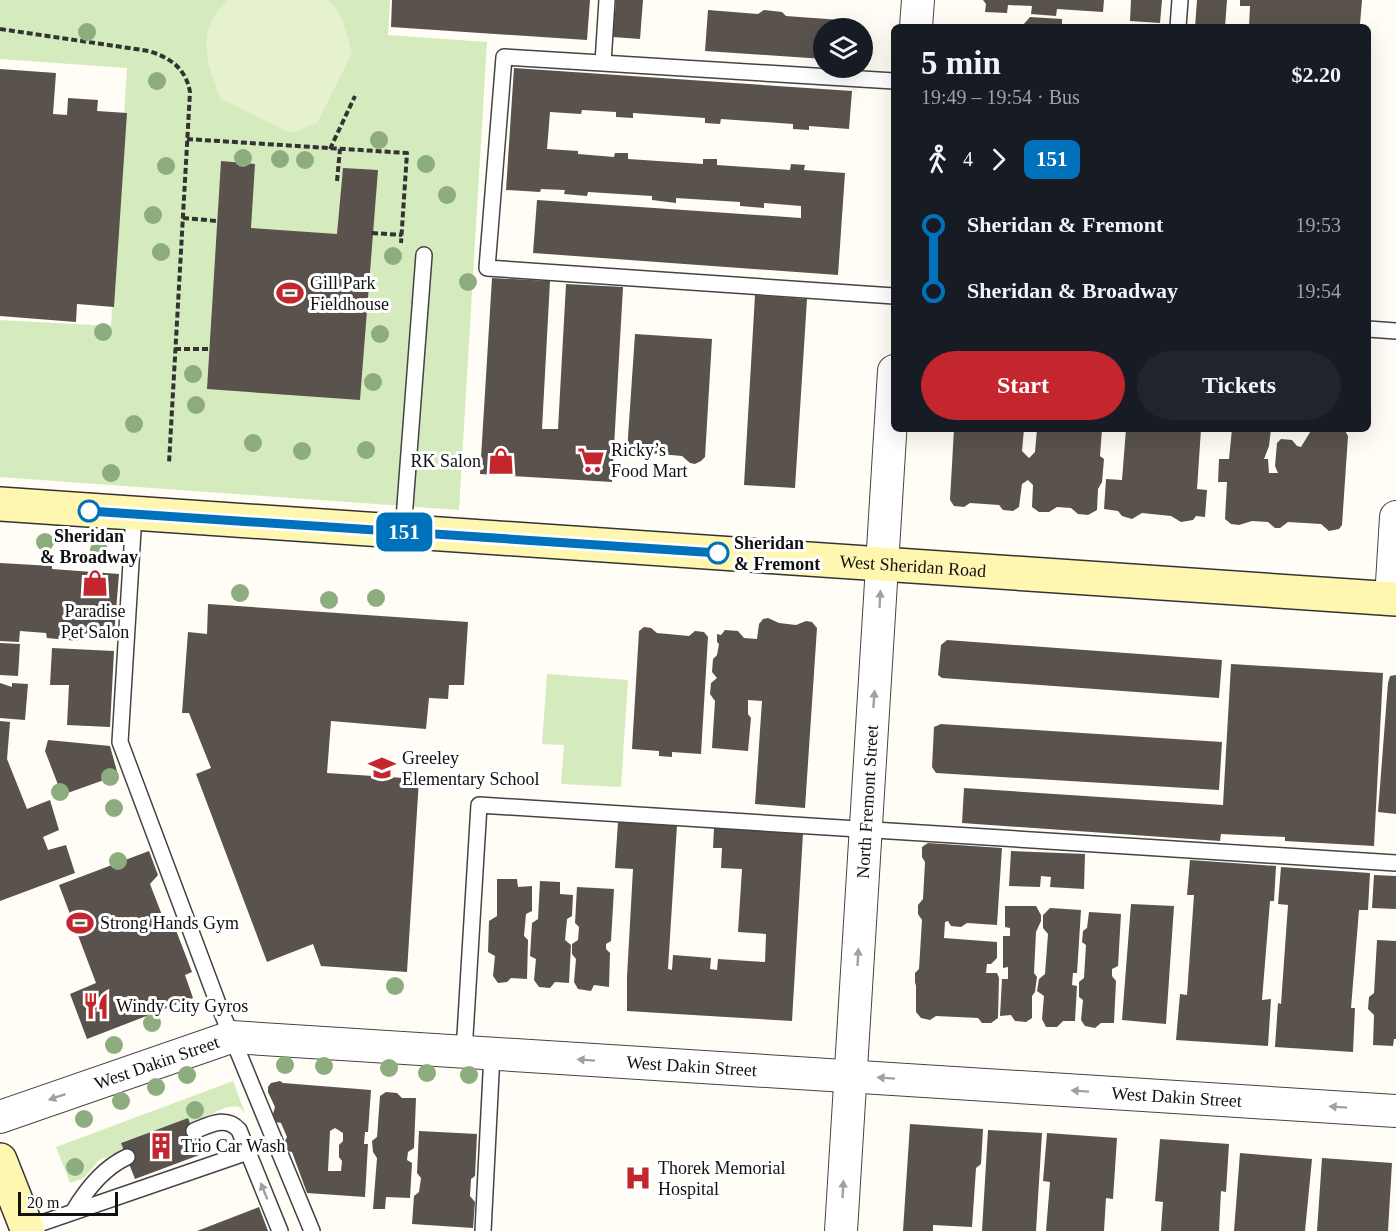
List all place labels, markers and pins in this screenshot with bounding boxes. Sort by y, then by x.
place label: Gill Park Fieldhouse [310,273,389,314]
sports icon: Gill Park Fieldhouse [275,278,305,308]
place label: Ricky’s Food Mart [611,440,688,481]
supermarket icon: Ricky’s Food Mart [576,445,606,475]
shop icon: RK Salon [486,446,516,476]
place label: RK Salon [410,451,481,471]
marker: Sheridan & Broadway [78,500,100,522]
place label: Sheridan & Broadway [40,526,138,567]
place label: Sheridan & Fremont [734,533,820,574]
marker: Sheridan & Fremont [707,542,729,564]
shop icon: Paradise Pet Salon [80,568,110,598]
place label: Paradise Pet Salon [61,601,129,642]
place label: Greeley Elementary School [402,748,539,789]
school or university icon: Greeley Elementary School [367,753,397,783]
sports icon: Strong Hands Gym [65,908,95,938]
place label: Strong Hands Gym [100,913,239,933]
restaurant icon: Windy City Gyros [81,991,111,1021]
place label: Windy City Gyros [116,996,248,1016]
building icon: Trio Car Wash [146,1131,176,1161]
place label: Trio Car Wash [181,1136,286,1156]
place label: Thorek Memorial Hospital [658,1158,785,1199]
hospital icon: Thorek Memorial Hospital [623,1163,653,1193]

